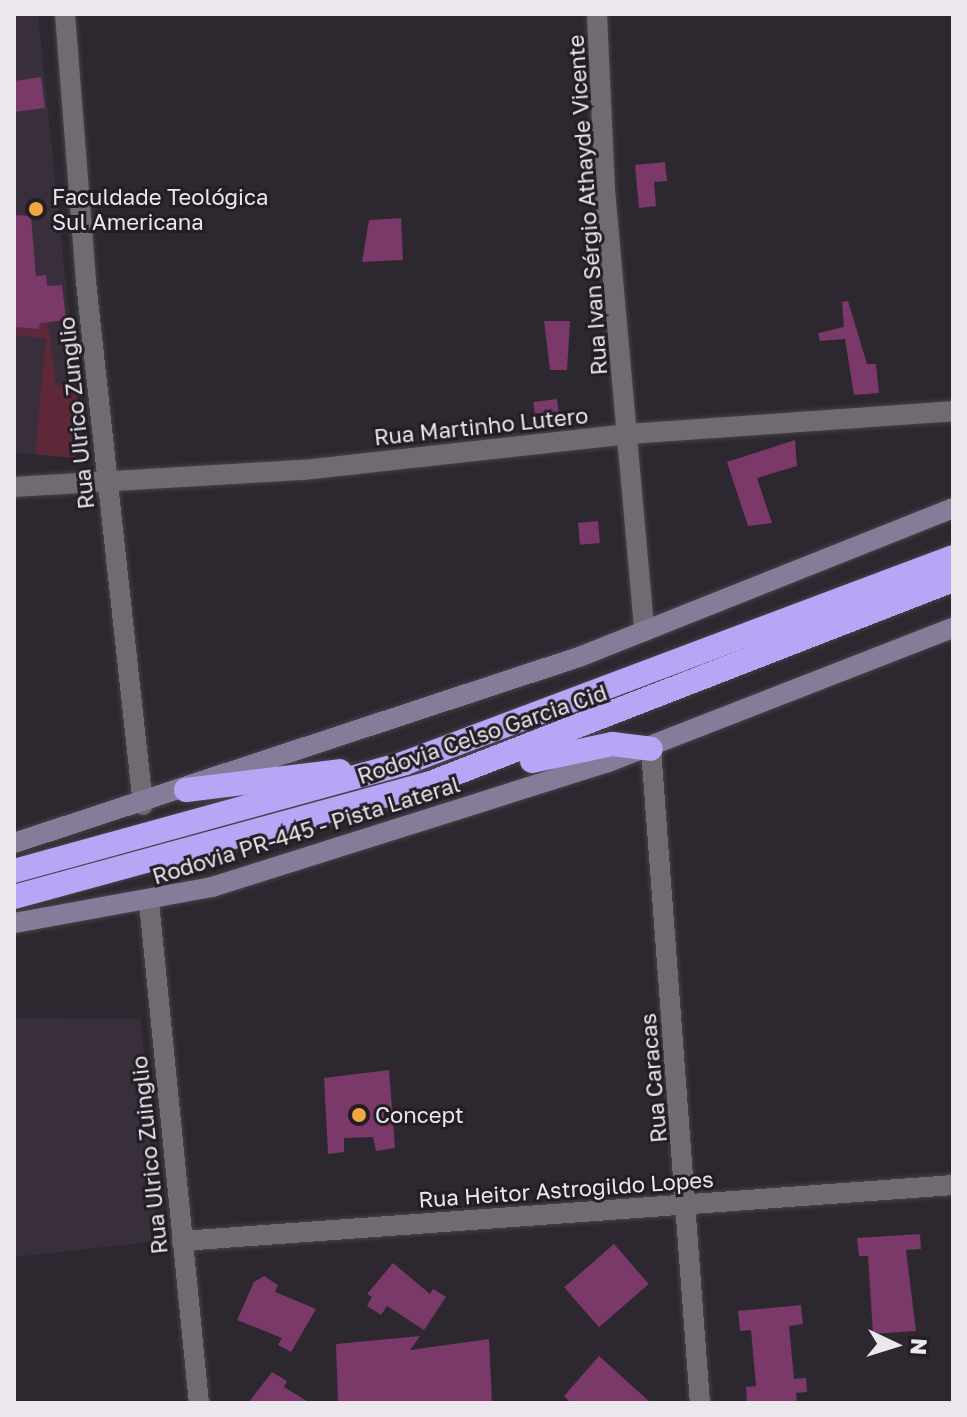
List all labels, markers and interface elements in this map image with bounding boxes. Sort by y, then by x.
street label: Rua Ivan Sérgio Athayde Vicente [562,34,612,376]
place label: Faculdade Teológica Sul Americana [52,183,268,234]
marker: Faculdade Teológica Sul Americana [27,200,45,218]
street label: Rua Ulrico Zunglio [53,316,99,510]
street label: Rua Martinho Lutero [373,402,589,450]
street label: Rodovia Celso Garcia Cid [354,679,610,789]
street label: Rodovia PR-445 - Pista Lateral [149,771,463,889]
street label: Rua Caracas [634,1012,672,1144]
street label: Rua Ulrico Zuinglio [125,1055,173,1255]
place label: Concept [375,1102,464,1128]
marker: Concept [350,1106,368,1124]
street label: Rua Heitor Astrogildo Lopes [418,1166,714,1212]
north arrow [855,1305,935,1385]
text: N [905,1337,933,1356]

